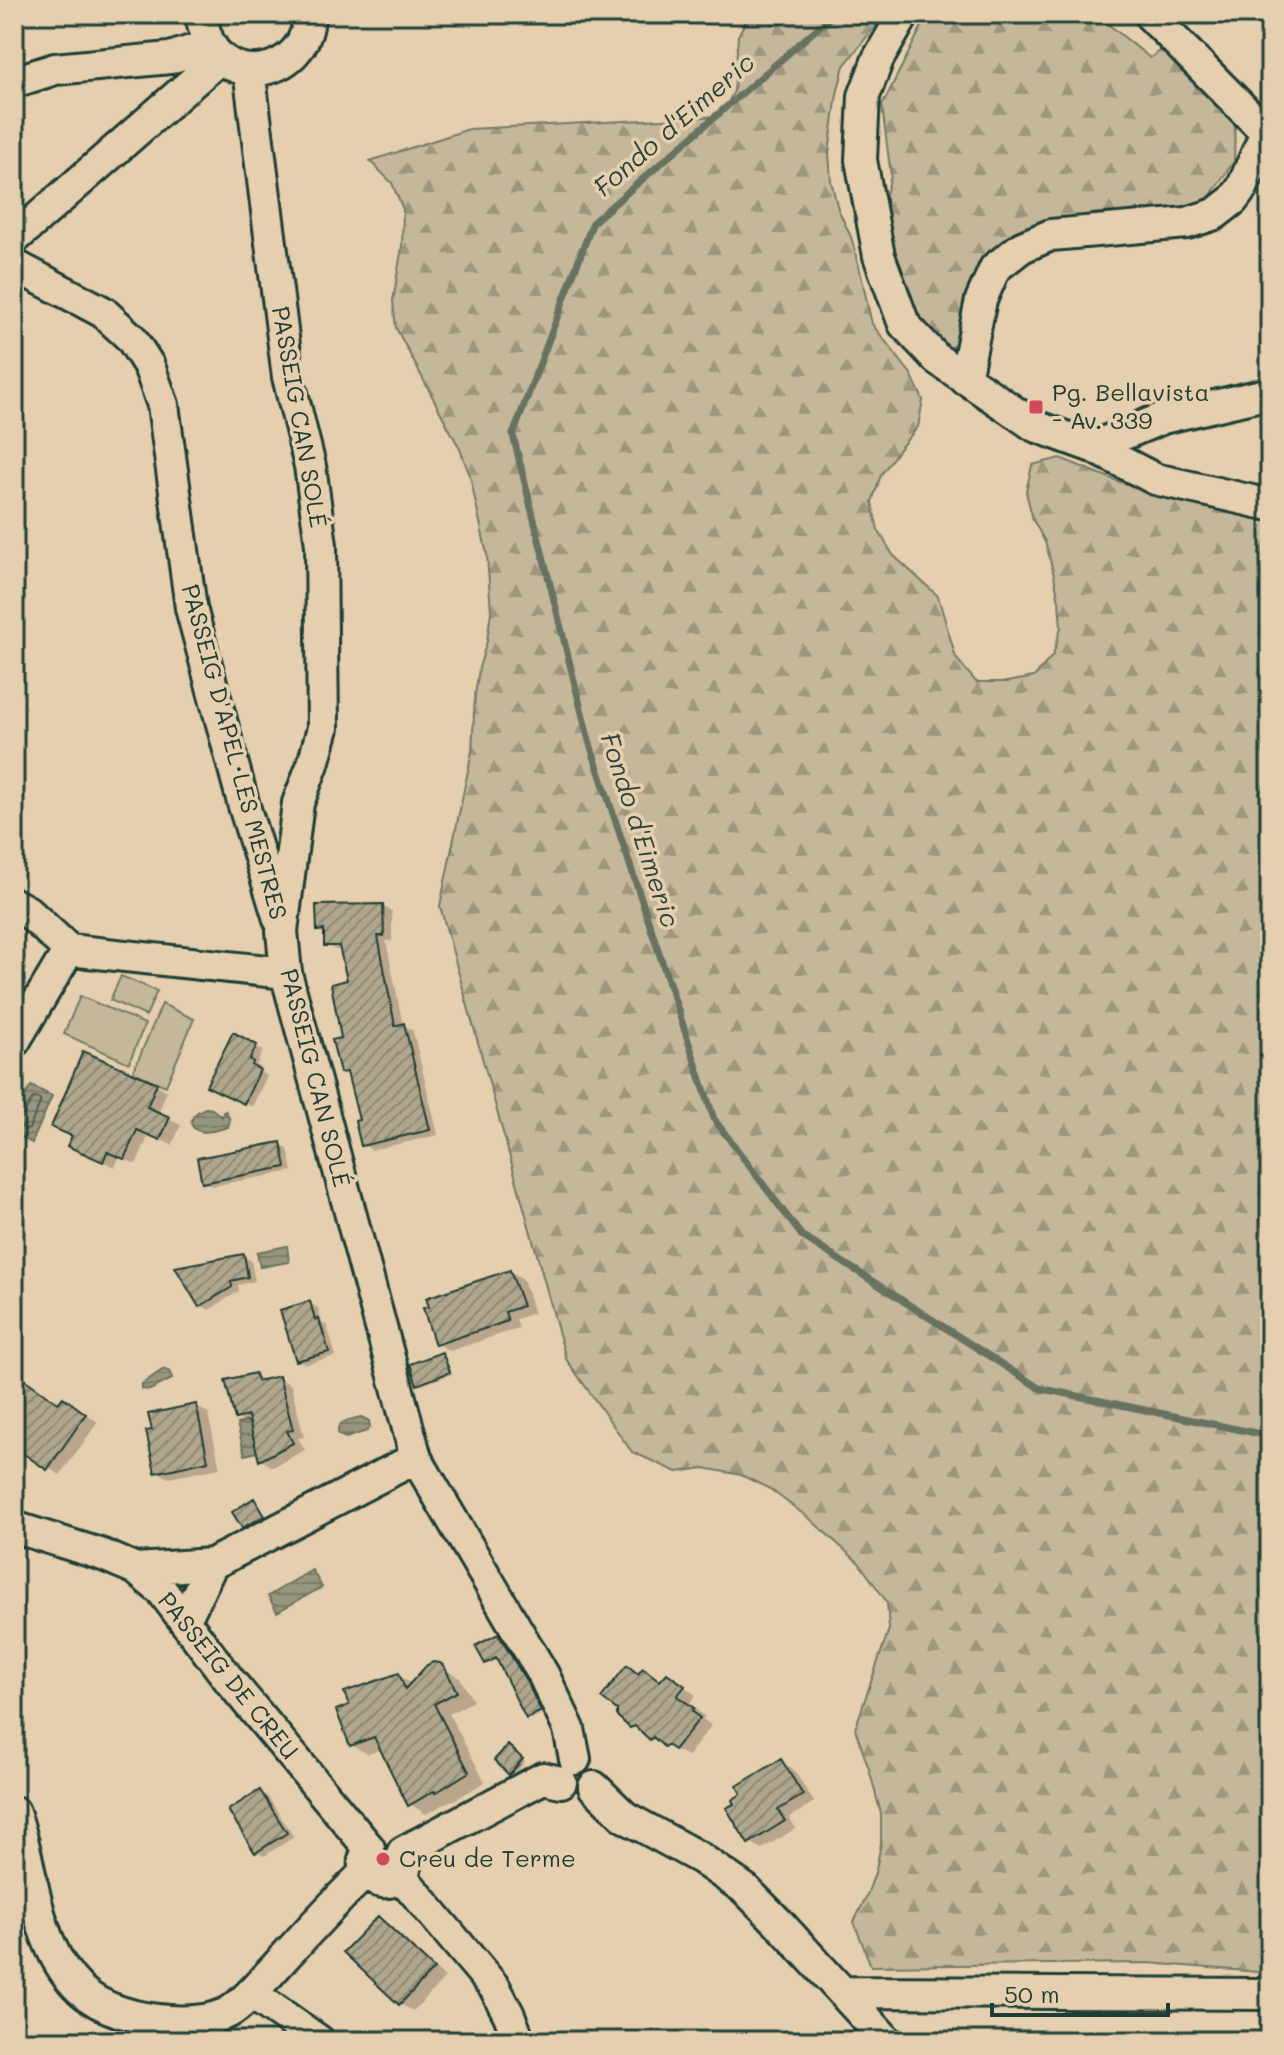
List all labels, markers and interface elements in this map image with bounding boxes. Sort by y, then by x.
water label: Fondo d'Eimeric [586,45,761,204]
street label: PASSEIG CAN SOLÉ [266,304,335,530]
place label: Pg. Bellavista - Av. 339 [1052,376,1209,435]
marker: Pg. Bellavista - Av. 339 [1027,398,1045,416]
street label: PASSEIG D'APEL·LES MESTRES [176,581,295,923]
water label: Fondo d'Eimeric [593,728,688,931]
street label: PASSEIG CAN SOLÉ [274,965,359,1190]
street label: PASSEIG DE CREU [152,1585,306,1765]
place label: Creu de Terme [399,1842,576,1873]
marker: Creu de Terme [374,1850,392,1868]
scale bar [992,1967,1168,2017]
text: 50 m [1004,1978,1060,2009]

